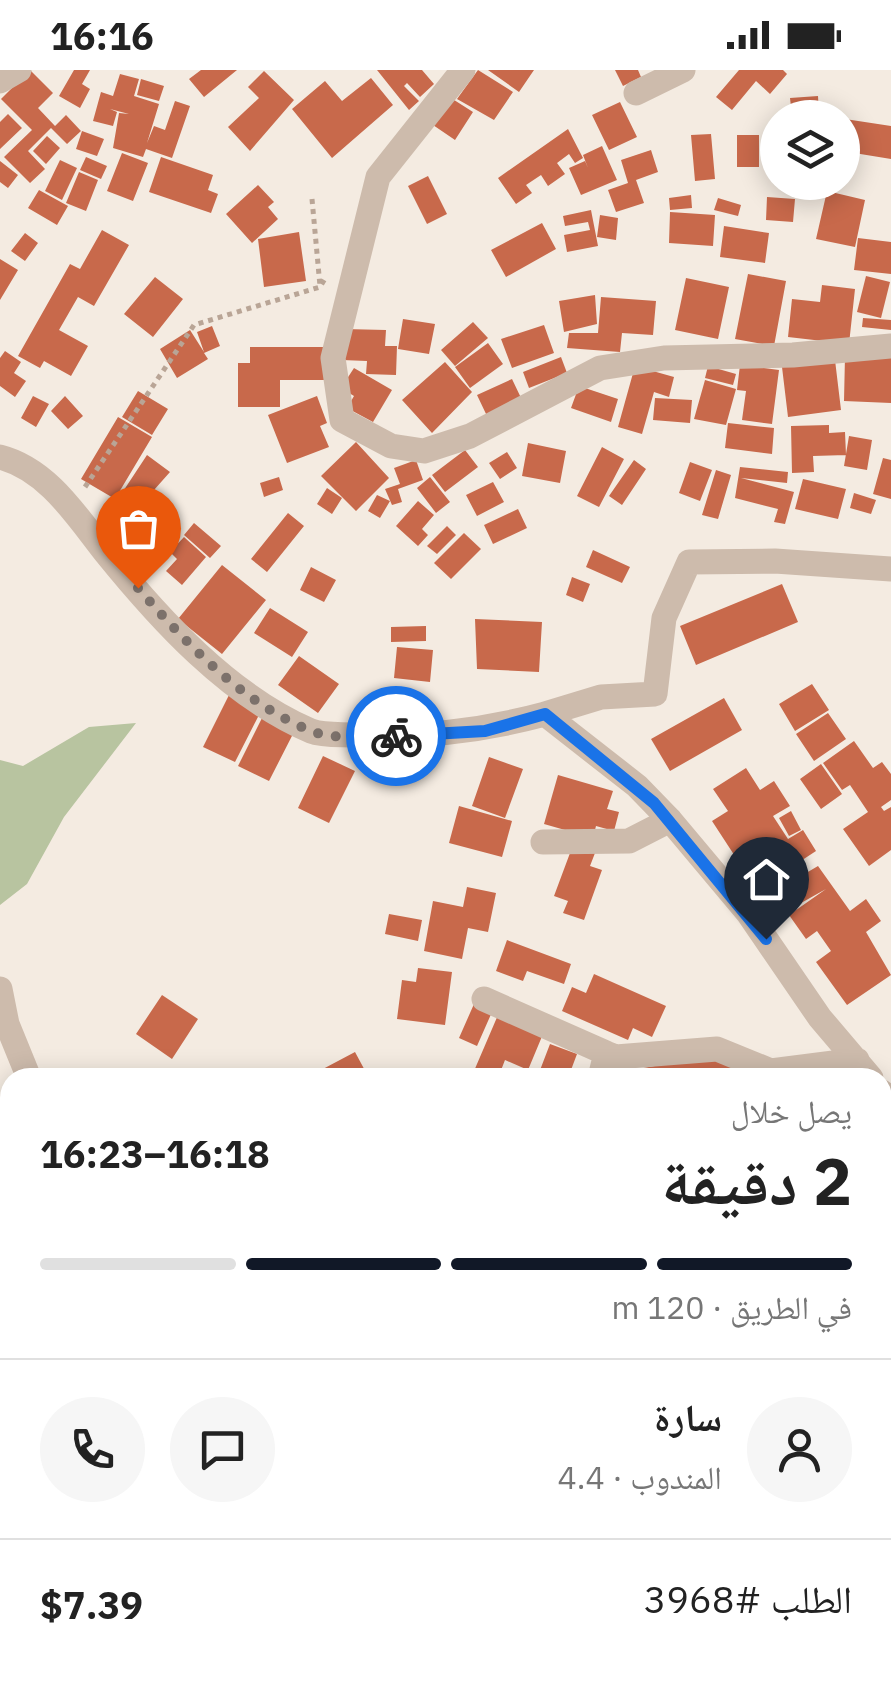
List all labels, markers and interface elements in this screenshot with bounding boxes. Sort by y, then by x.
text: 16:16 [50,11,154,60]
map controls [760,100,860,200]
button: layers [760,100,860,200]
pin [96,486,181,589]
icon: bag [111,501,166,556]
courier [346,686,446,786]
icon: bike [369,709,424,764]
pin [724,837,809,940]
icon: home [739,852,794,907]
text: يصل خلال [731,1090,852,1132]
text: 16:18–16:23 [40,1129,270,1178]
text: 2 دقيقة [661,1138,852,1223]
text: في الطريق · 120 m [611,1286,852,1328]
text: سارة [654,1392,722,1441]
button: phone [40,1397,145,1502]
button: chat [170,1397,275,1502]
button: person [747,1397,852,1502]
text: المندوب · 4.4 [558,1456,722,1498]
text: الطلب #3968 [643,1574,852,1623]
text: $7.39 [40,1580,143,1629]

